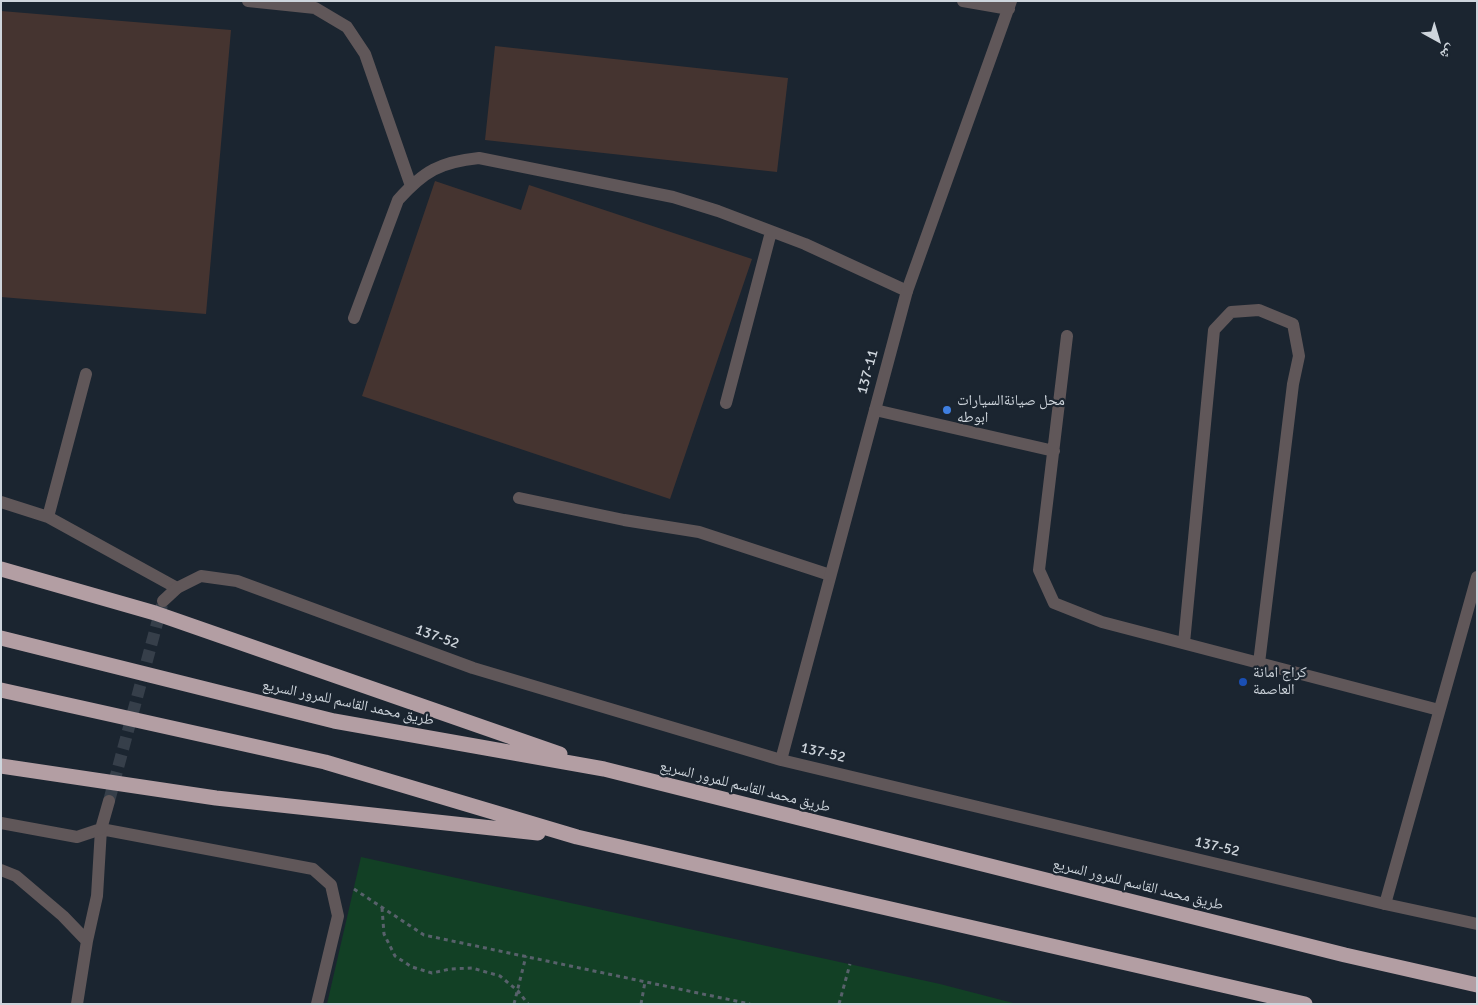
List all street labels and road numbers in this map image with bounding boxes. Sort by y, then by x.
street label: 137-11 [853,348,883,396]
street label: 137-52 [412,621,462,653]
street label: طريق محمد القاسم للمرور السريع [260,676,436,730]
street label: 137-52 [799,739,847,767]
street label: طريق محمد القاسم للمرور السريع [658,757,832,817]
street label: 137-52 [1193,833,1241,861]
street label: طريق محمد القاسم للمرور السريع [1051,855,1225,915]

